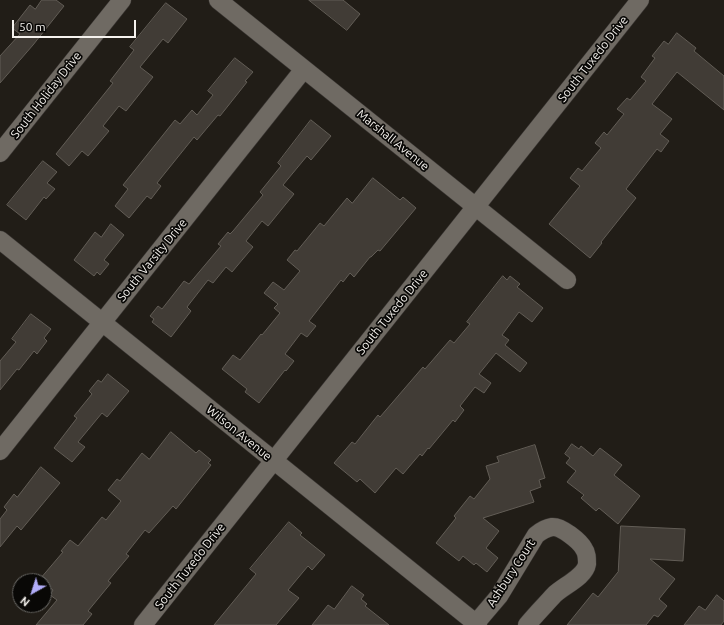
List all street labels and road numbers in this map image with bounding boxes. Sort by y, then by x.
street label: South Tuxedo Drive [555,13,631,105]
street label: South Holiday Drive [8,49,84,141]
street label: Marshall Avenue [354,106,432,174]
street label: South Varsity Drive [114,216,190,304]
street label: South Tuxedo Drive [353,267,431,357]
street label: Wilson Avenue [204,402,274,464]
street label: South Tuxedo Drive [152,520,228,612]
street label: Ashbury Court [484,536,538,610]

